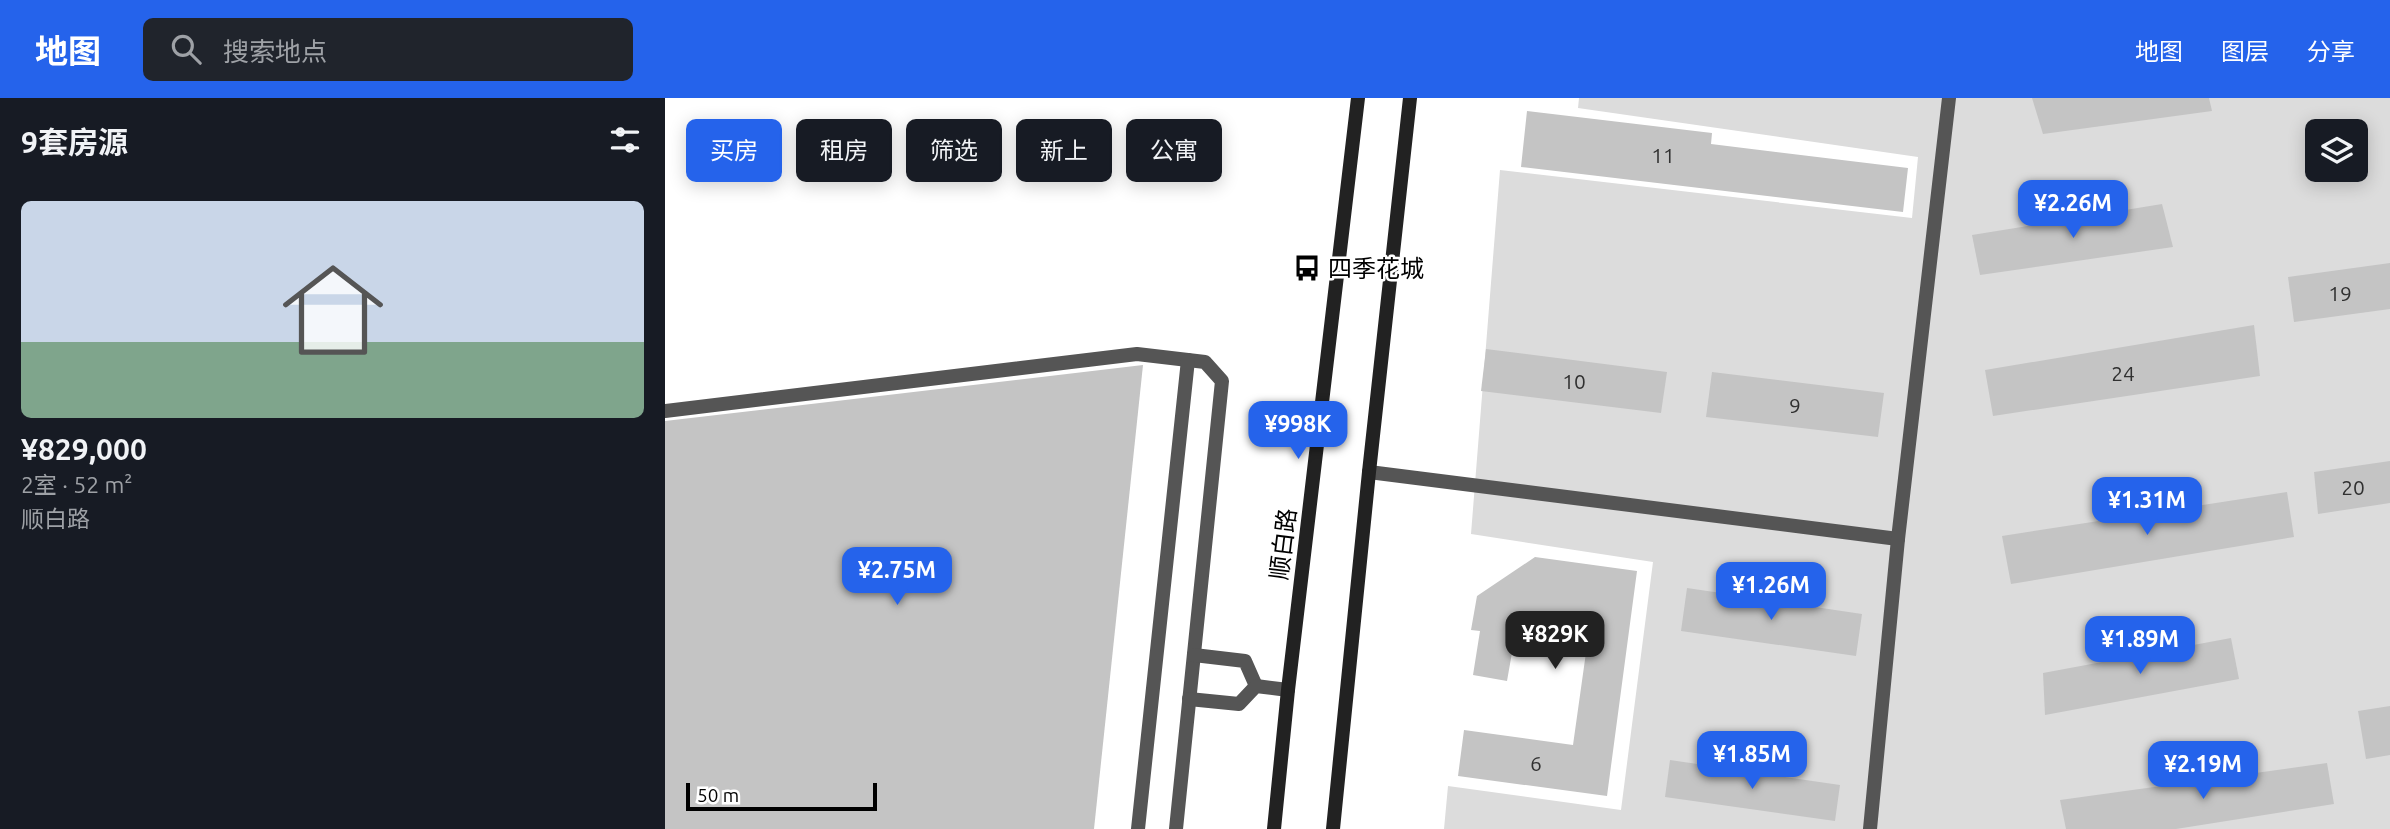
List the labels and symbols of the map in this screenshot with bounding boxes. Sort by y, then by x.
house number: 11 [1651,143,1675,167]
pin: ¥2.26M [2016,180,2130,240]
bus stop icon: 四季花城 [1292,253,1322,283]
place label: 四季花城 [1328,255,1424,282]
house number: 19 [2328,281,2352,305]
house number: 24 [2111,361,2135,385]
house number: 10 [1562,369,1586,393]
house number: 9 [1789,393,1801,417]
pin: ¥998K [1249,402,1347,461]
house number: 20 [2341,475,2365,499]
pin: ¥1.31M [2090,478,2204,537]
street label: 顺白路 [1265,507,1301,581]
pin: ¥2.75M [840,547,954,607]
pin: ¥1.26M [1714,562,1828,622]
pin: ¥829K [1506,612,1604,671]
pin: ¥1.89M [2083,616,2197,676]
pin: ¥1.85M [1695,732,1809,791]
pin: ¥2.19M [2146,742,2260,801]
house number: 6 [1530,751,1542,775]
scale bar [686,780,877,812]

